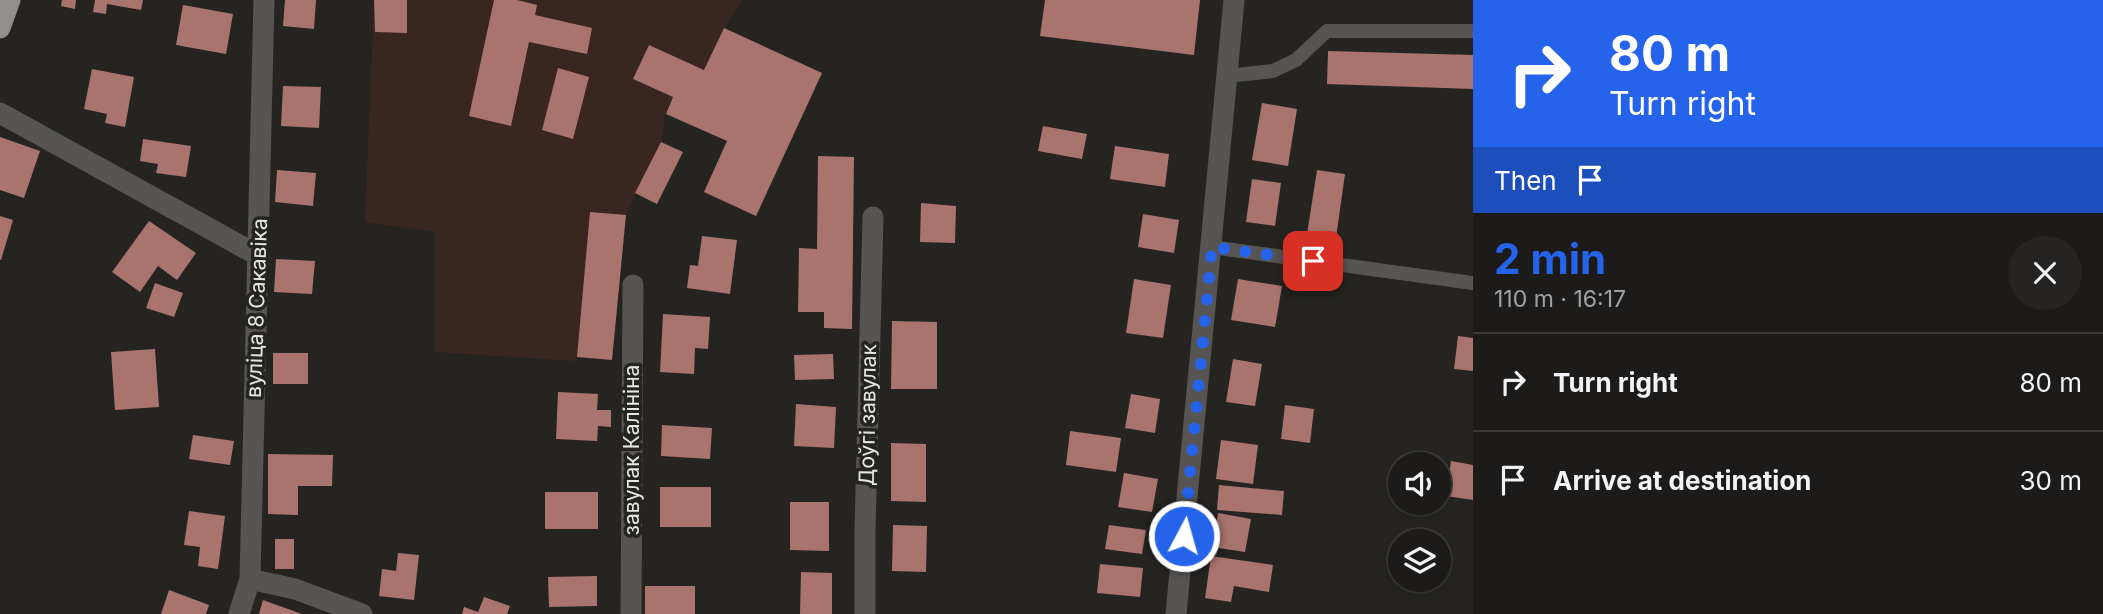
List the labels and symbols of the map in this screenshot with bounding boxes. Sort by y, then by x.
street label: вуліца 8 Сакавіка [241,218,272,398]
pin [1283,231,1343,291]
street label: Доўгі завулак [854,343,881,486]
street label: завулак Калініна [619,365,644,535]
position arrow [1147,499,1221,573]

